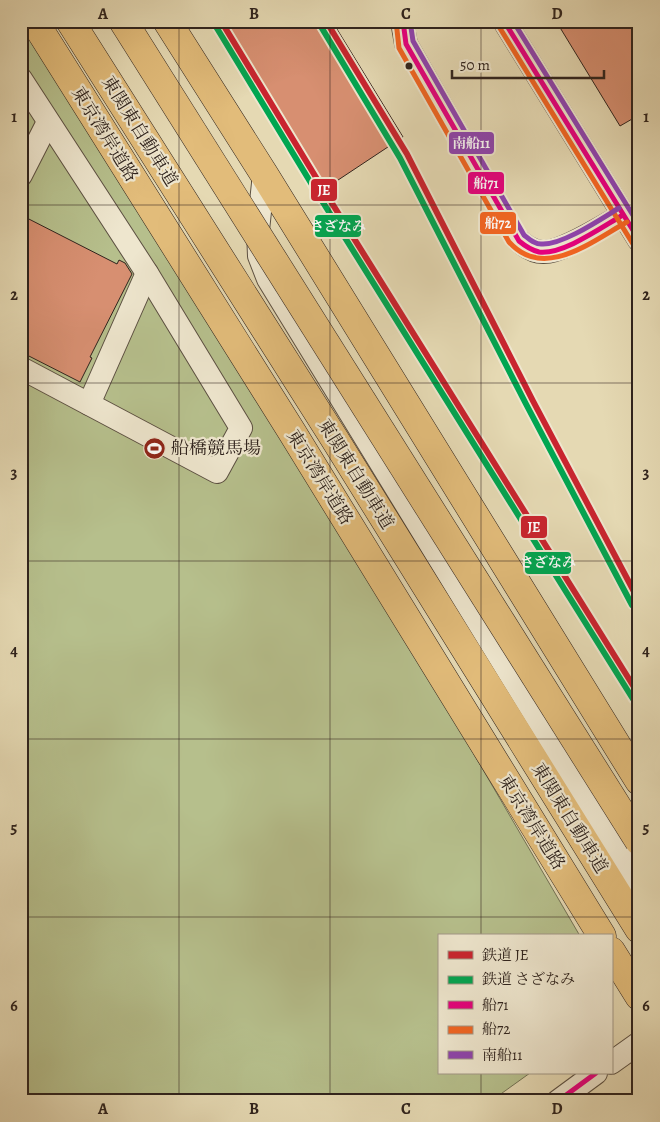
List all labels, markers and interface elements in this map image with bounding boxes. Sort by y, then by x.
text: A [97,3,109,25]
text: B [249,3,259,25]
text: C [401,3,411,25]
text: D [551,3,563,25]
scale bar [452,48,605,80]
text: 50 m [460,55,490,75]
unlabelled marker [404,61,414,71]
street label: 東関東自動車道 [96,71,184,191]
street label: 東京湾岸道路 [66,82,144,186]
text: 1 [11,106,17,128]
text: 1 [643,106,649,128]
line badge: 南船11 [448,131,495,155]
text: 南船11 [452,134,490,153]
line badge: 船71 [467,171,505,195]
text: 船71 [474,174,499,193]
line badge: JE [310,178,338,202]
text: JE [318,181,330,200]
line badge: 船72 [479,211,517,235]
line badge: さざなみ [314,214,362,238]
text: 船72 [485,214,512,233]
text: さざなみ [310,217,366,236]
text: 2 [10,284,18,306]
text: 2 [642,284,650,306]
street label: 東関東自動車道 [312,414,400,534]
street label: 東京湾岸道路 [281,425,359,529]
sports icon: 船橋競馬場 [143,436,167,460]
place label: 船橋競馬場 [171,436,261,460]
text: 3 [11,462,18,484]
text: 3 [643,462,650,484]
line badge: JE [520,515,548,539]
text: JE [528,518,540,537]
line badge: さざなみ [524,551,572,575]
text: さざなみ [520,553,576,572]
text: 4 [10,640,18,662]
text: 4 [642,640,650,662]
street label: 東関東自動車道 [526,758,614,878]
street label: 東京湾岸道路 [493,770,571,874]
text: 5 [11,817,18,839]
text: 5 [643,817,650,839]
legend [438,934,612,1074]
text: 鉄道 JE [482,945,529,965]
text: 鉄道 さざなみ [482,969,575,989]
text: 6 [10,995,18,1017]
text: 船71 [482,995,508,1015]
text: 6 [642,995,650,1017]
text: 船72 [482,1019,510,1039]
text: 南船11 [482,1045,522,1065]
text: A [97,1098,109,1120]
text: B [249,1098,259,1120]
text: C [401,1098,411,1120]
text: D [551,1098,563,1120]

